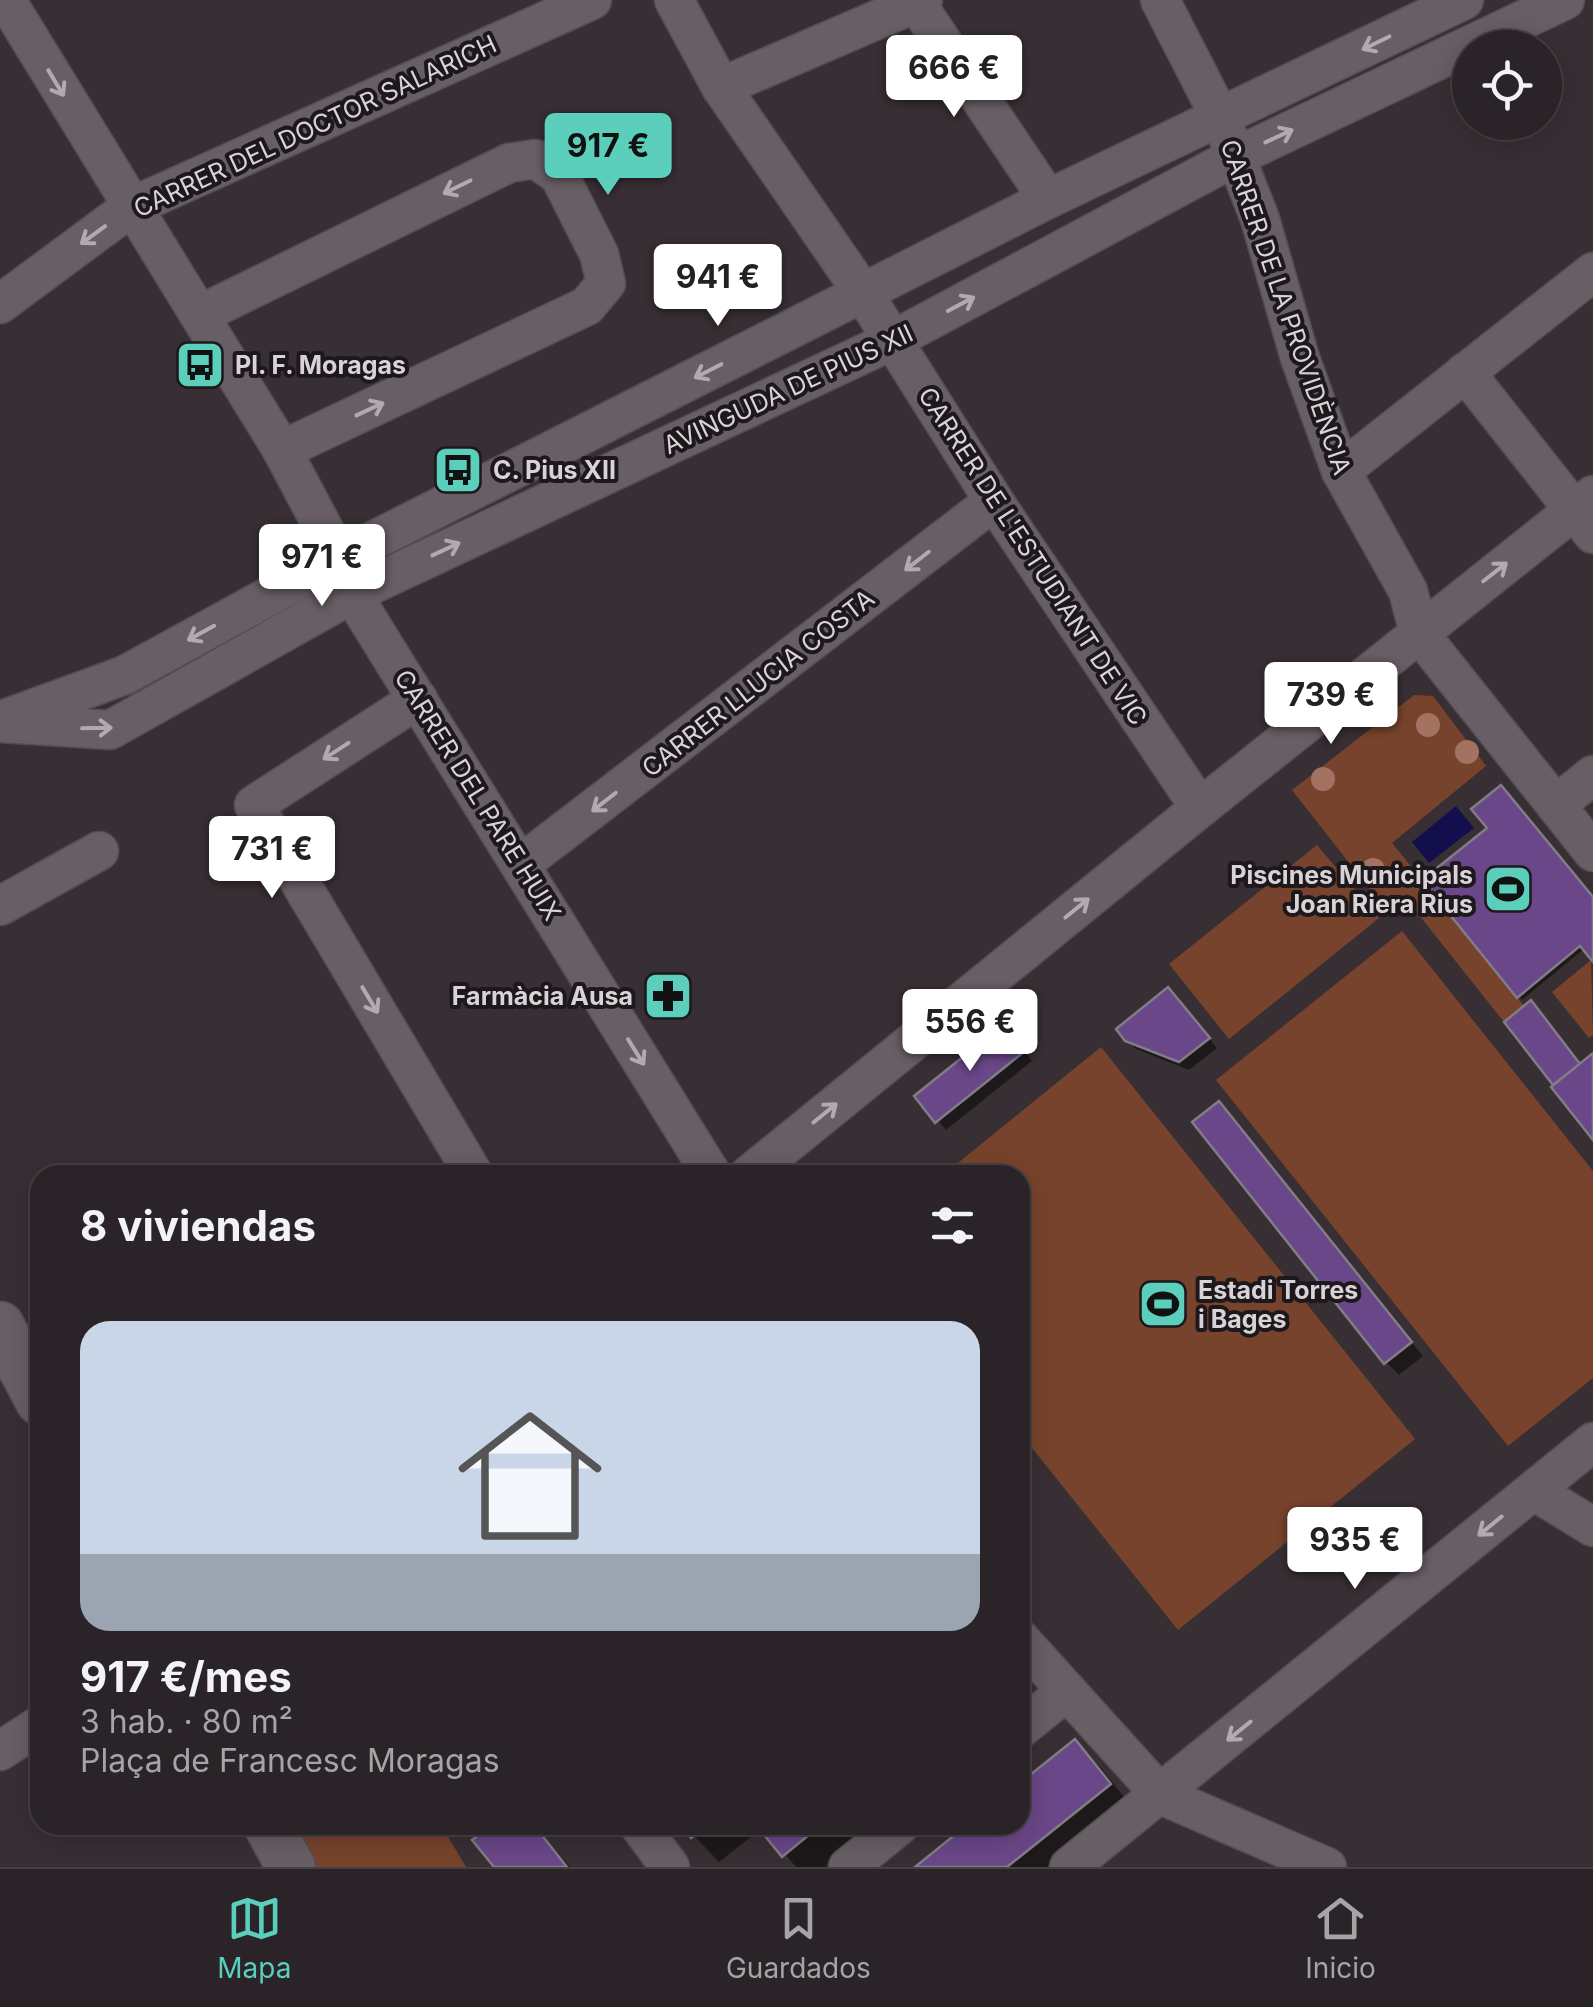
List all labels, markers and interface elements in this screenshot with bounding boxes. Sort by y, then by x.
street label: CARRER DEL DOCTOR SALARICH [129,29,501,223]
map controls [1452,30,1562,140]
button: locate [1452,30,1562,140]
one-way arrow [1362,34,1392,53]
pin: 666 € [884,35,1024,120]
text: 666 € [908,48,1000,87]
one-way arrow [46,68,66,97]
pin: 917 € [538,113,678,198]
text: 917 € [567,126,649,165]
one-way arrow [1263,126,1293,145]
street label: CARRER DE LA PROVIDÈNCIA [1214,135,1358,478]
one-way arrow [443,179,473,198]
one-way arrow [80,225,107,246]
pin: 941 € [648,244,788,329]
text: 941 € [676,257,760,296]
one-way arrow [946,294,975,313]
street label: AVINGUDA DE PIUS XII [658,318,918,460]
bus stop icon: Pl. F. Moragas [174,339,226,391]
place label: Pl. F. Moragas [235,350,406,380]
one-way arrow [693,363,723,382]
street label: CARRER DE L'ESTUDIANT DE VIC [912,381,1154,731]
one-way arrow [354,398,384,417]
bus stop icon: C. Pius XII [432,444,484,496]
place label: C. Pius XII [493,455,616,485]
pin: 971 € [252,524,392,609]
text: 971 € [281,537,363,576]
one-way arrow [431,539,461,558]
one-way arrow [904,550,931,571]
one-way arrow [1482,561,1508,583]
street label: CARRER LLUCIA COSTA [636,583,880,783]
one-way arrow [187,624,217,643]
pin: 739 € [1261,662,1401,747]
street label: CARRER DEL PARE HUIX [388,664,568,926]
text: 739 € [1287,675,1376,714]
one-way arrow [80,718,113,738]
one-way arrow [322,741,351,762]
one-way arrow [591,791,618,812]
pin: 731 € [202,816,342,901]
text: 731 € [231,829,313,868]
place label: Piscines Municipals Joan Riera Rius [1230,860,1473,919]
sports icon: Piscines Municipals Joan Riera Rius [1482,863,1534,915]
one-way arrow [1063,897,1089,919]
pharmacy icon: Farmàcia Ausa [642,970,694,1022]
place label: Farmàcia Ausa [452,981,633,1011]
one-way arrow [360,985,380,1013]
pin: 556 € [900,989,1040,1074]
text: 556 € [924,1002,1016,1041]
one-way arrow [626,1037,647,1066]
one-way arrow [811,1102,837,1124]
icon: filters [925,1198,980,1253]
text: 8 viviendas [80,1200,316,1251]
place label: Estadi Torres i Bages [1198,1275,1358,1334]
sports icon: Estadi Torres i Bages [1137,1278,1189,1330]
icon: home [440,1386,620,1566]
pin: 935 € [1285,1507,1425,1592]
one-way arrow [1478,1515,1504,1537]
text: 935 € [1309,1520,1401,1559]
text: 917 €/mes [80,1651,292,1702]
text: 3 hab. · 80 m² [80,1702,293,1741]
one-way arrow [1226,1720,1252,1742]
text: Plaça de Francesc Moragas [80,1741,500,1780]
tab: Mapa [217,1891,291,1985]
tab: Guardados [726,1891,871,1985]
tab: Inicio [1305,1891,1376,1985]

